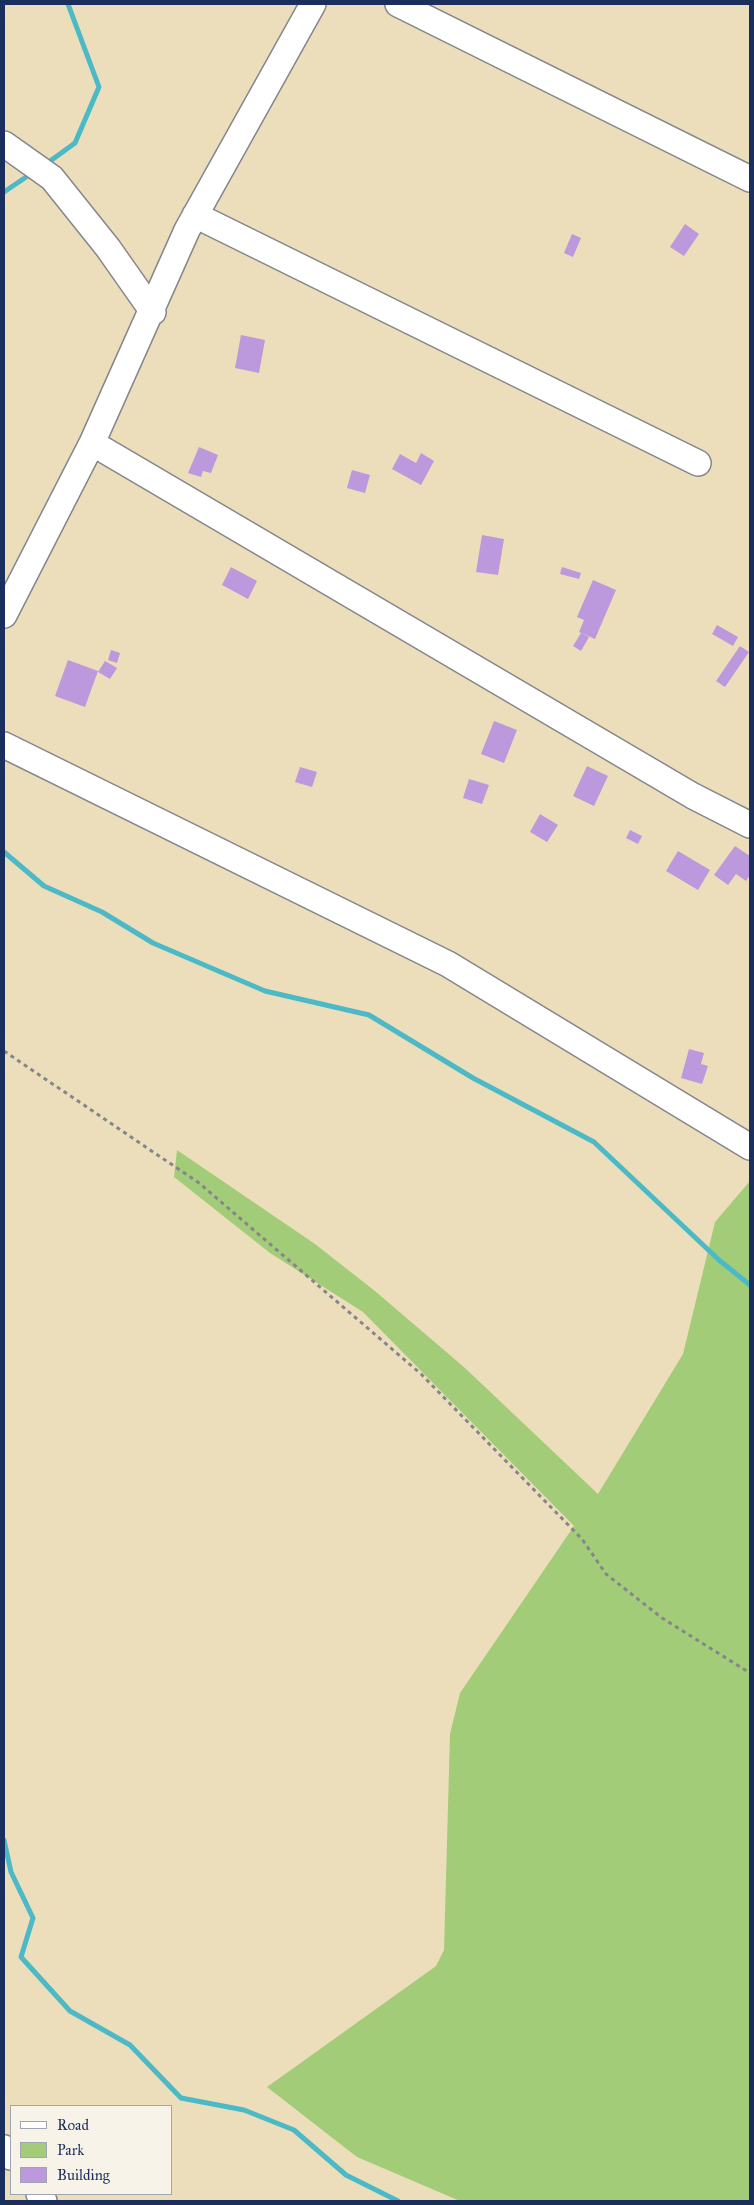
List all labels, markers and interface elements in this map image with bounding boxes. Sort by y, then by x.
legend [10,2105,172,2195]
text: Road [57,2116,89,2134]
text: Park [57,2141,84,2159]
text: Building [57,2166,110,2184]

